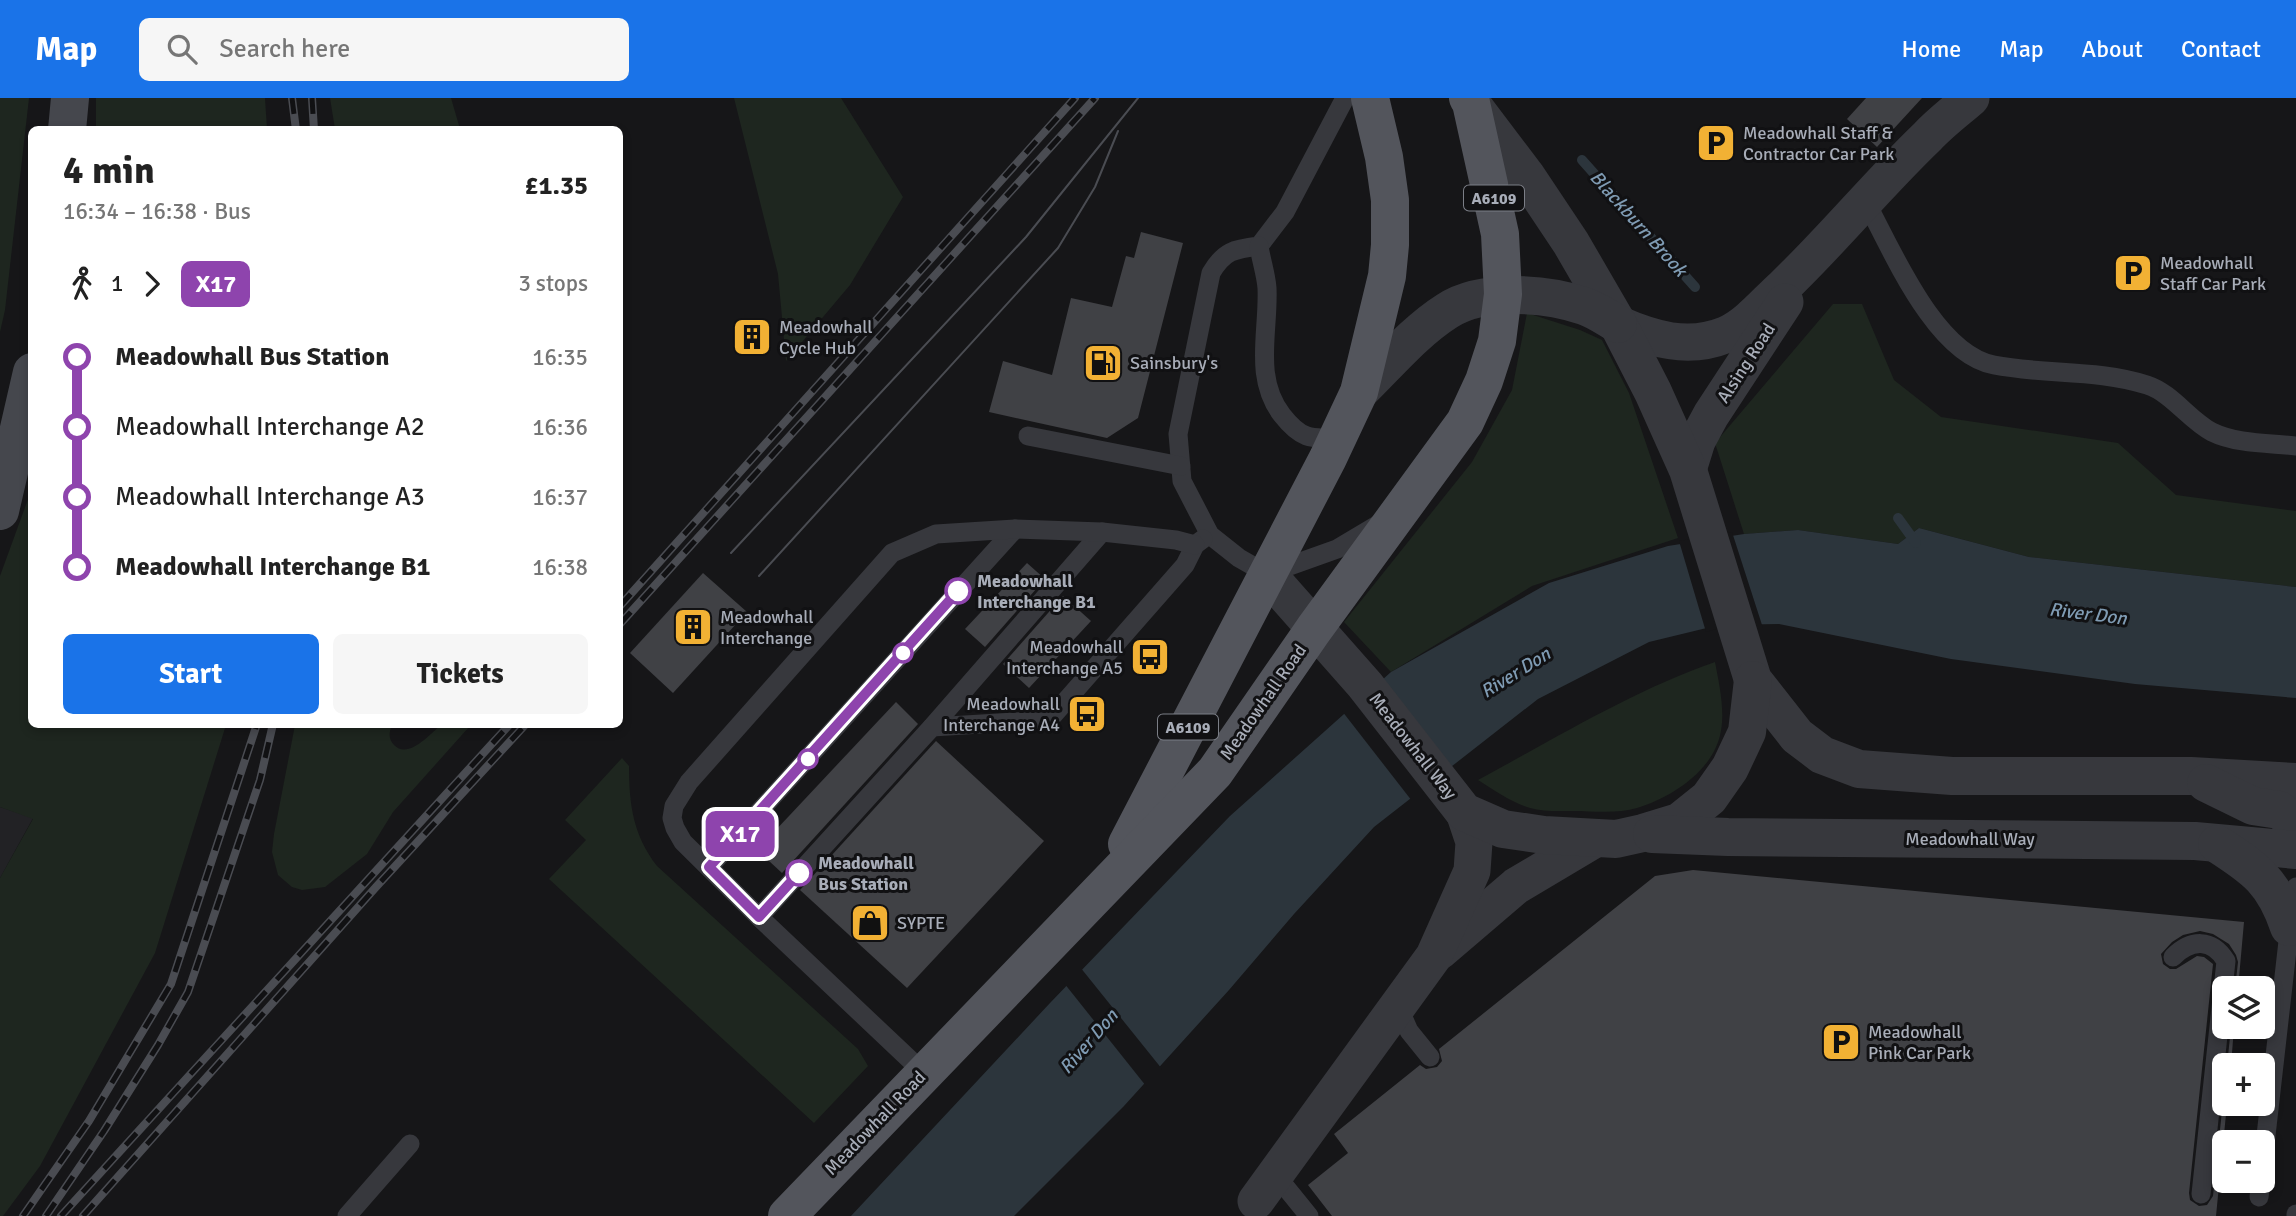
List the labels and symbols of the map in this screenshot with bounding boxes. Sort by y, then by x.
parking icon: Meadowhall Staff & Contractor Car Park [1695,122,1737,164]
place label: Meadowhall Staff & Contractor Car Park [1743,122,1894,165]
water label: Blackburn Brook [1584,166,1693,283]
road number: A6109 [1464,186,1524,211]
parking icon: Meadowhall Staff Car Park [2112,252,2154,294]
place label: Meadowhall Staff Car Park [2160,252,2266,295]
building icon: Meadowhall Cycle Hub [731,316,773,358]
place label: Meadowhall Cycle Hub [779,316,873,359]
street label: Alsing Road [1712,319,1780,407]
fuel station icon: Sainsbury's [1082,342,1124,384]
place label: Sainsbury's [1130,352,1218,374]
place label: Meadowhall Interchange B1 [977,570,1096,613]
marker: Meadowhall Interchange B1 [945,578,971,604]
water label: River Don [2048,597,2129,631]
building icon: Meadowhall Interchange [672,606,714,648]
place label: Meadowhall Interchange [720,606,814,649]
place label: Meadowhall Interchange A5 [1006,636,1123,679]
bus stop icon: Meadowhall Interchange A5 [1129,636,1171,678]
street label: Meadowhall Road [1215,640,1311,764]
water label: River Don [1476,642,1555,704]
unlabelled marker [893,643,913,663]
street label: Meadowhall Way [1364,688,1462,804]
place label: Meadowhall Interchange A4 [943,693,1060,736]
bus stop icon: Meadowhall Interchange A4 [1066,693,1108,735]
road number: A6109 [1158,714,1218,740]
unlabelled marker [798,749,818,769]
line badge: X17 [700,811,780,857]
street label: Meadowhall Way [1905,828,2035,850]
place label: Meadowhall Bus Station [818,852,914,895]
marker: Meadowhall Bus Station [786,860,812,886]
shop icon: SYPTE [849,902,891,944]
place label: SYPTE [897,912,945,934]
water label: River Don [1054,1004,1124,1079]
parking icon: Meadowhall Pink Car Park [1820,1021,1862,1063]
place label: Meadowhall Pink Car Park [1868,1021,1971,1064]
street label: Meadowhall Road [820,1066,930,1180]

